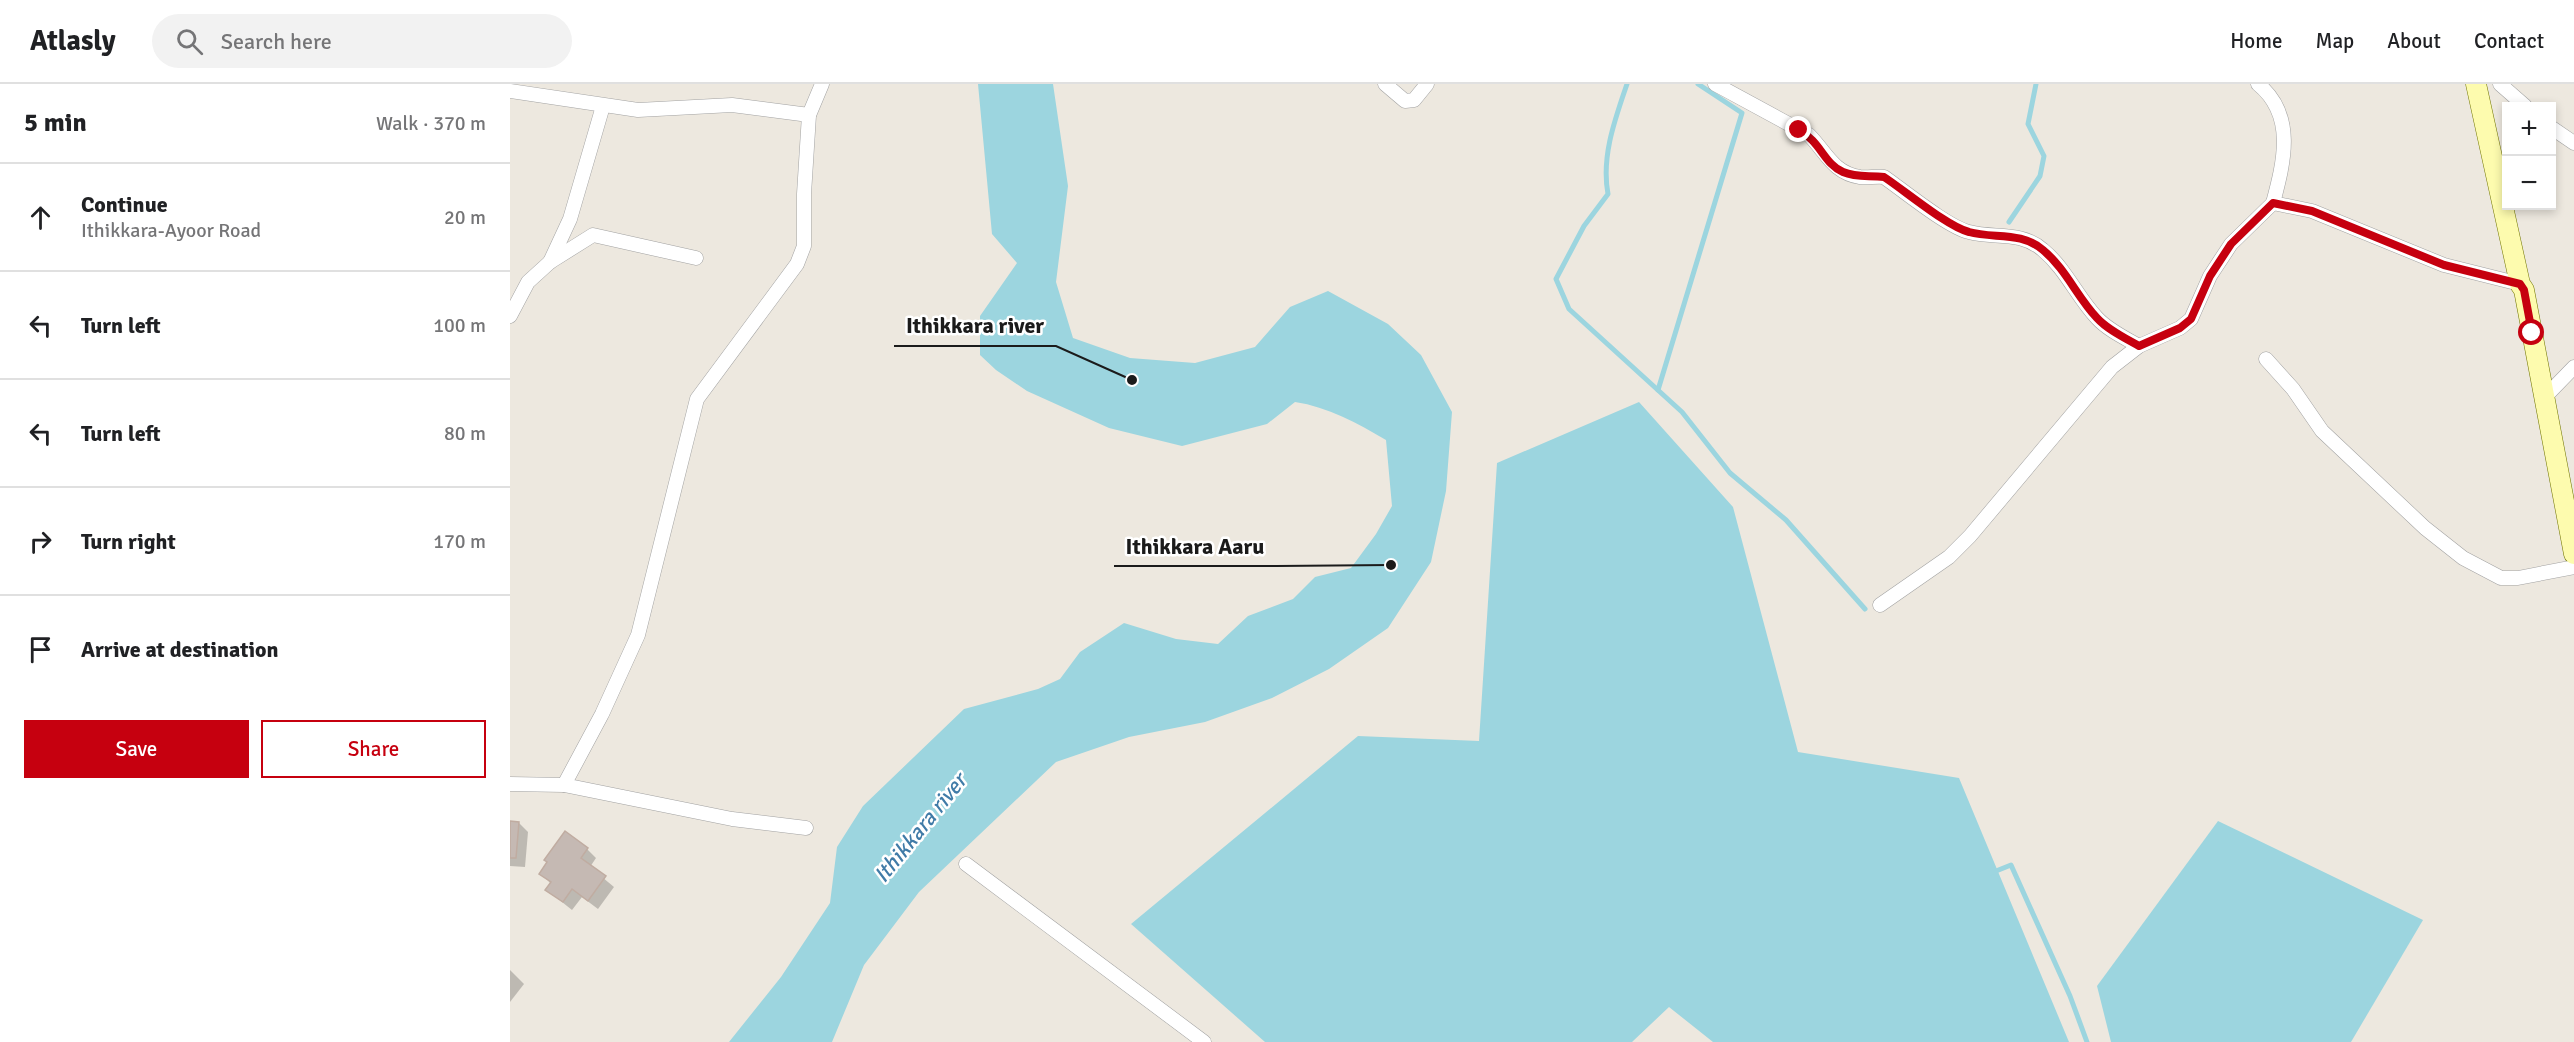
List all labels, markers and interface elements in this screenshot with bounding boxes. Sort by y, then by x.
search box [152,14,572,68]
text: Atlasly [30,24,116,58]
icon: search [173,25,206,58]
text: Search here [221,28,332,55]
text: Home [2230,28,2283,54]
text: Map [2316,28,2354,54]
text: About [2387,28,2441,54]
text: Contact [2474,28,2544,54]
map controls [2502,102,2556,210]
button: + [2502,102,2556,156]
text: 5 min [24,107,87,139]
text: Walk · 370 m [376,111,486,136]
route end [1785,116,1811,142]
button: − [2502,156,2556,210]
text: Continue [81,191,168,218]
icon: ahead [24,201,57,234]
text: 20 m [444,205,486,230]
text: Ithikkara-Ayoor Road [81,218,261,243]
callout: Ithikkara river [894,306,1056,346]
icon: left [24,309,57,342]
text: Turn left [81,312,161,339]
text: Ithikkara river [906,312,1044,339]
text: 100 m [433,313,486,338]
route start [2518,319,2544,345]
icon: left [24,417,57,450]
text: Turn left [81,420,161,447]
text: 80 m [444,421,486,446]
icon: right [24,525,57,558]
callout: Ithikkara Aaru [1114,526,1277,566]
text: Turn right [81,528,176,555]
text: 170 m [433,529,486,554]
text: Ithikkara Aaru [1126,533,1264,560]
icon: arrive [24,633,57,666]
text: Arrive at destination [81,636,278,663]
button: Save [24,720,249,778]
button: Share [261,720,486,778]
water label: Ithikkara river [868,766,974,888]

